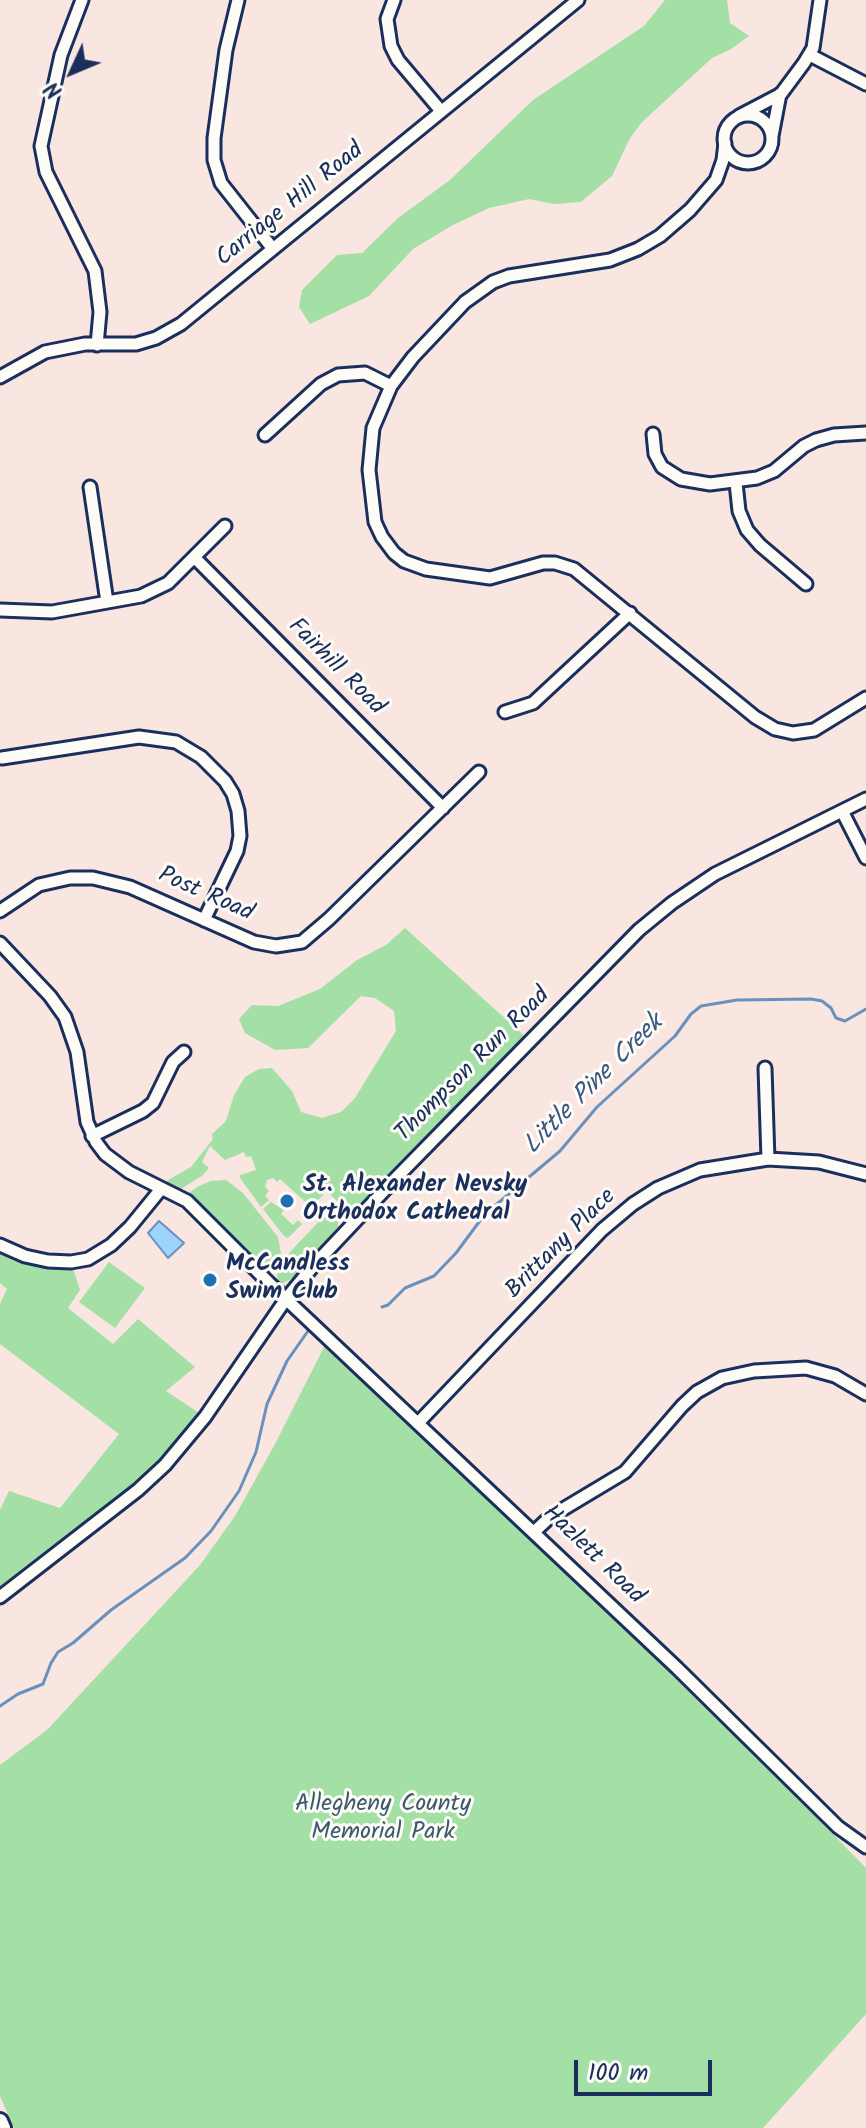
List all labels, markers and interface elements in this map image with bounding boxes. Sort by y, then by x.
north arrow [32,32,112,112]
text: N [37,72,72,106]
street label: Carriage Hill Road [211,138,371,274]
street label: Fairhill Road [280,613,390,723]
street label: Post Road [153,862,257,930]
street label: Thompson Run Road [391,983,557,1149]
water label: Little Pine Creek [519,1010,671,1162]
place label: St. Alexander Nevsky Orthodox Cathedral [303,1173,527,1229]
street label: Brittany Place [501,1184,623,1306]
marker: St. Alexander Nevsky Orthodox Cathedral [278,1192,296,1210]
place label: McCandless Swim Club [226,1252,350,1308]
marker: McCandless Swim Club [201,1271,219,1289]
street label: Hazlett Road [535,1500,649,1612]
park label: Allegheny County Memorial Park [295,1792,471,1848]
scale bar [578,2044,716,2094]
text: 100 m [588,2054,648,2093]

